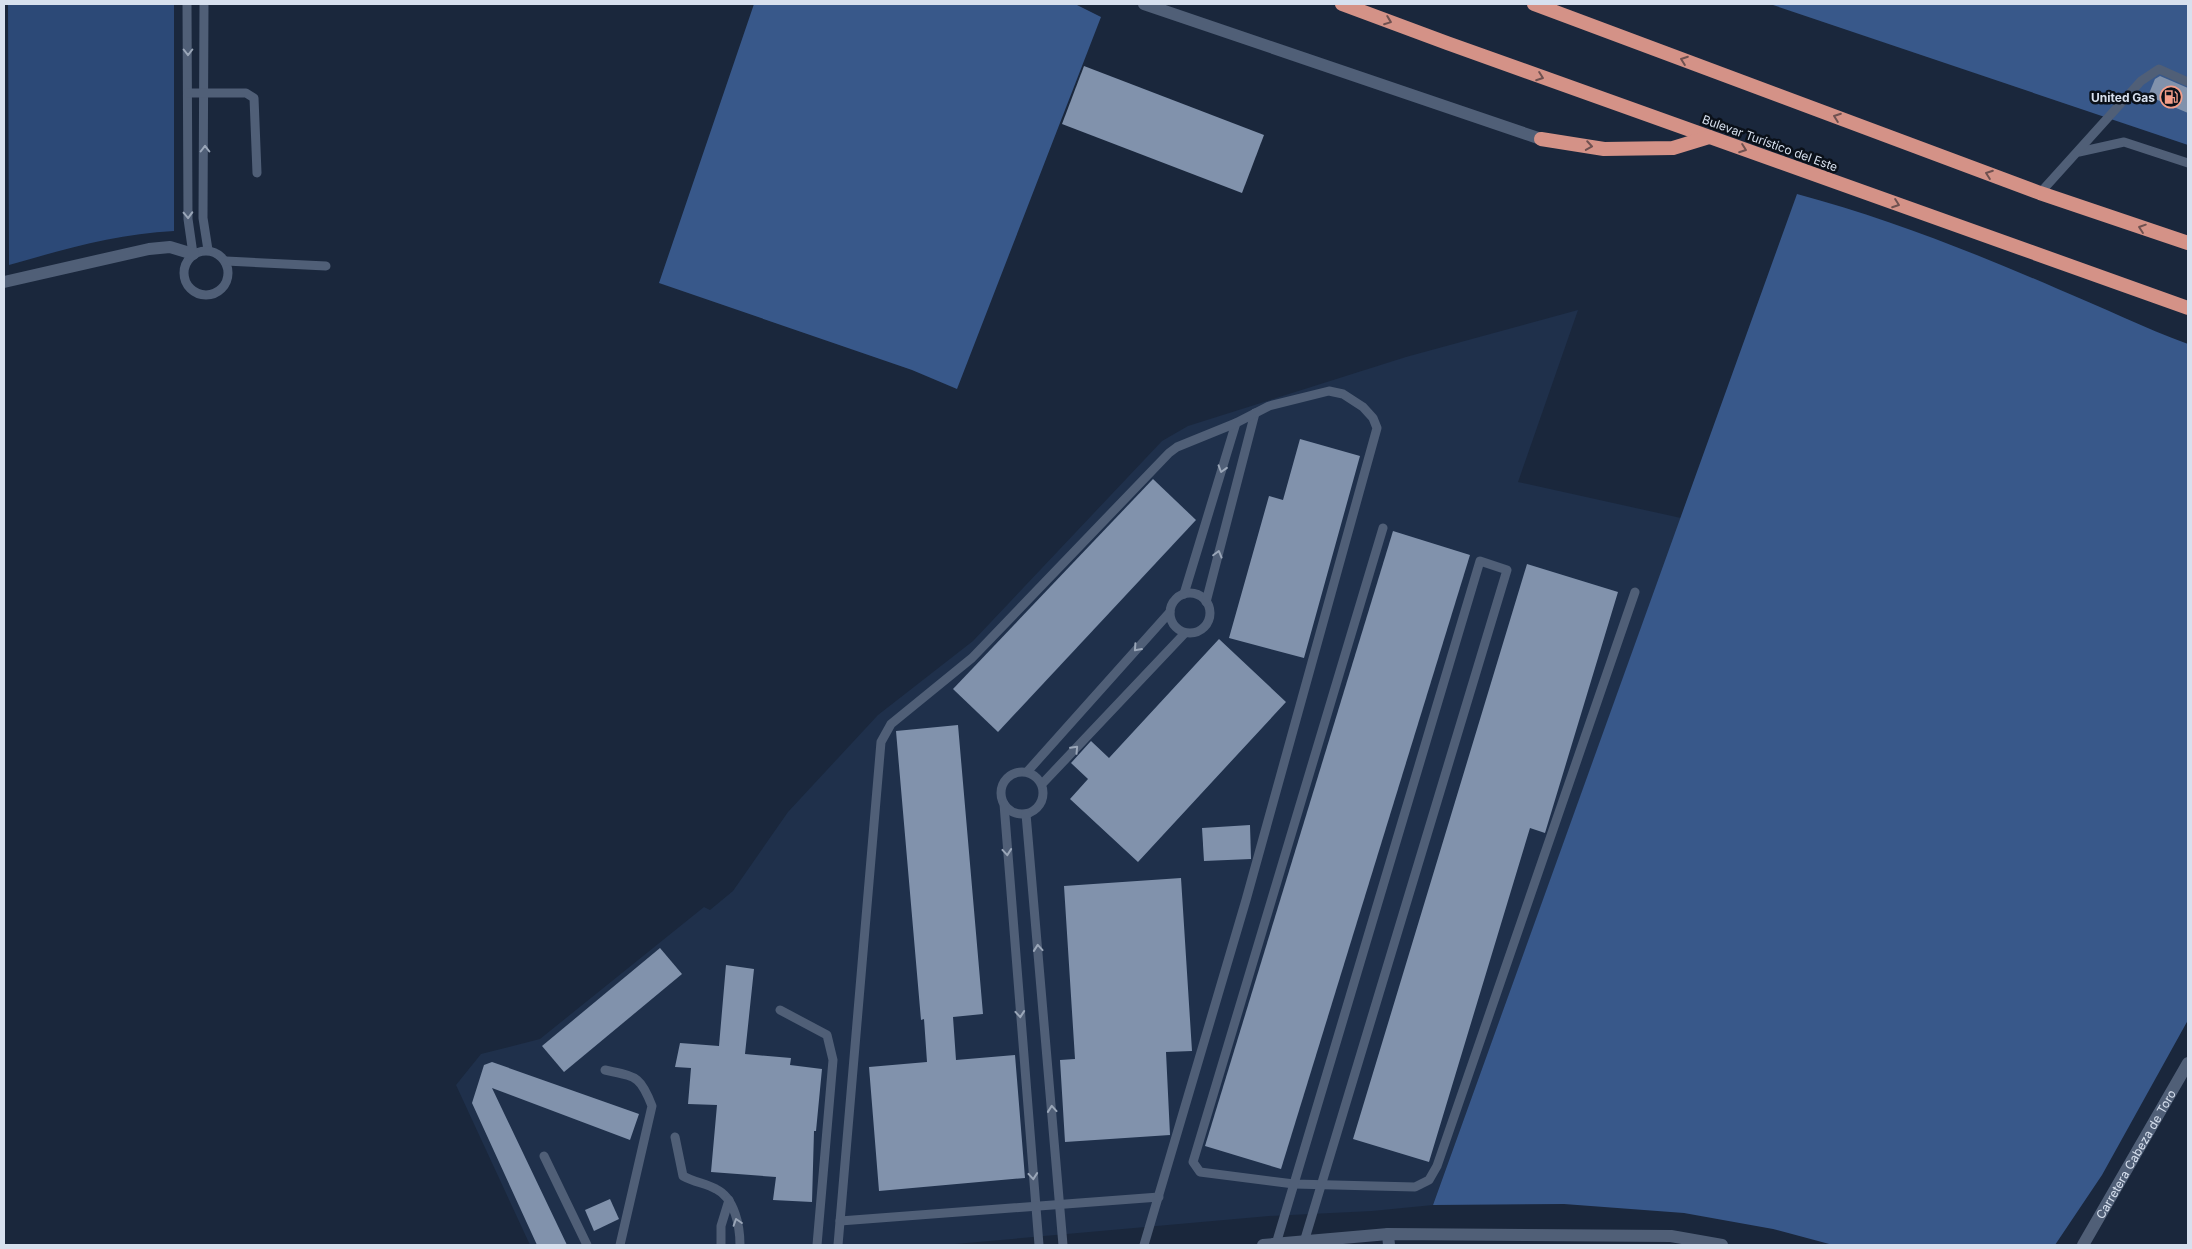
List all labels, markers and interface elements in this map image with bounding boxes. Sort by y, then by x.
one-way arrow [1383,15,1391,25]
one-way arrow [183,49,193,57]
one-way arrow [1681,56,1689,66]
one-way arrow [1536,71,1544,81]
fuel station icon: United Gas [2159,85,2183,109]
place label: United Gas [2091,90,2155,105]
street label: Bulevar Turístico del Este [1700,111,1840,175]
one-way arrow [1833,113,1841,123]
one-way arrow [1585,141,1593,151]
one-way arrow [1738,143,1747,153]
one-way arrow [200,145,210,152]
one-way arrow [1985,169,1994,180]
one-way arrow [1891,198,1900,208]
one-way arrow [183,212,193,219]
one-way arrow [2138,223,2147,233]
one-way arrow [1218,465,1228,473]
one-way arrow [1212,550,1223,559]
one-way arrow [1134,643,1143,652]
one-way arrow [1069,746,1078,755]
one-way arrow [1002,849,1013,857]
one-way arrow [1033,943,1044,951]
one-way arrow [1015,1011,1026,1019]
street label: Carretera Cabeza de Toro [2092,1087,2179,1221]
one-way arrow [1047,1105,1058,1113]
one-way arrow [1028,1173,1039,1181]
one-way arrow [733,1218,743,1227]

